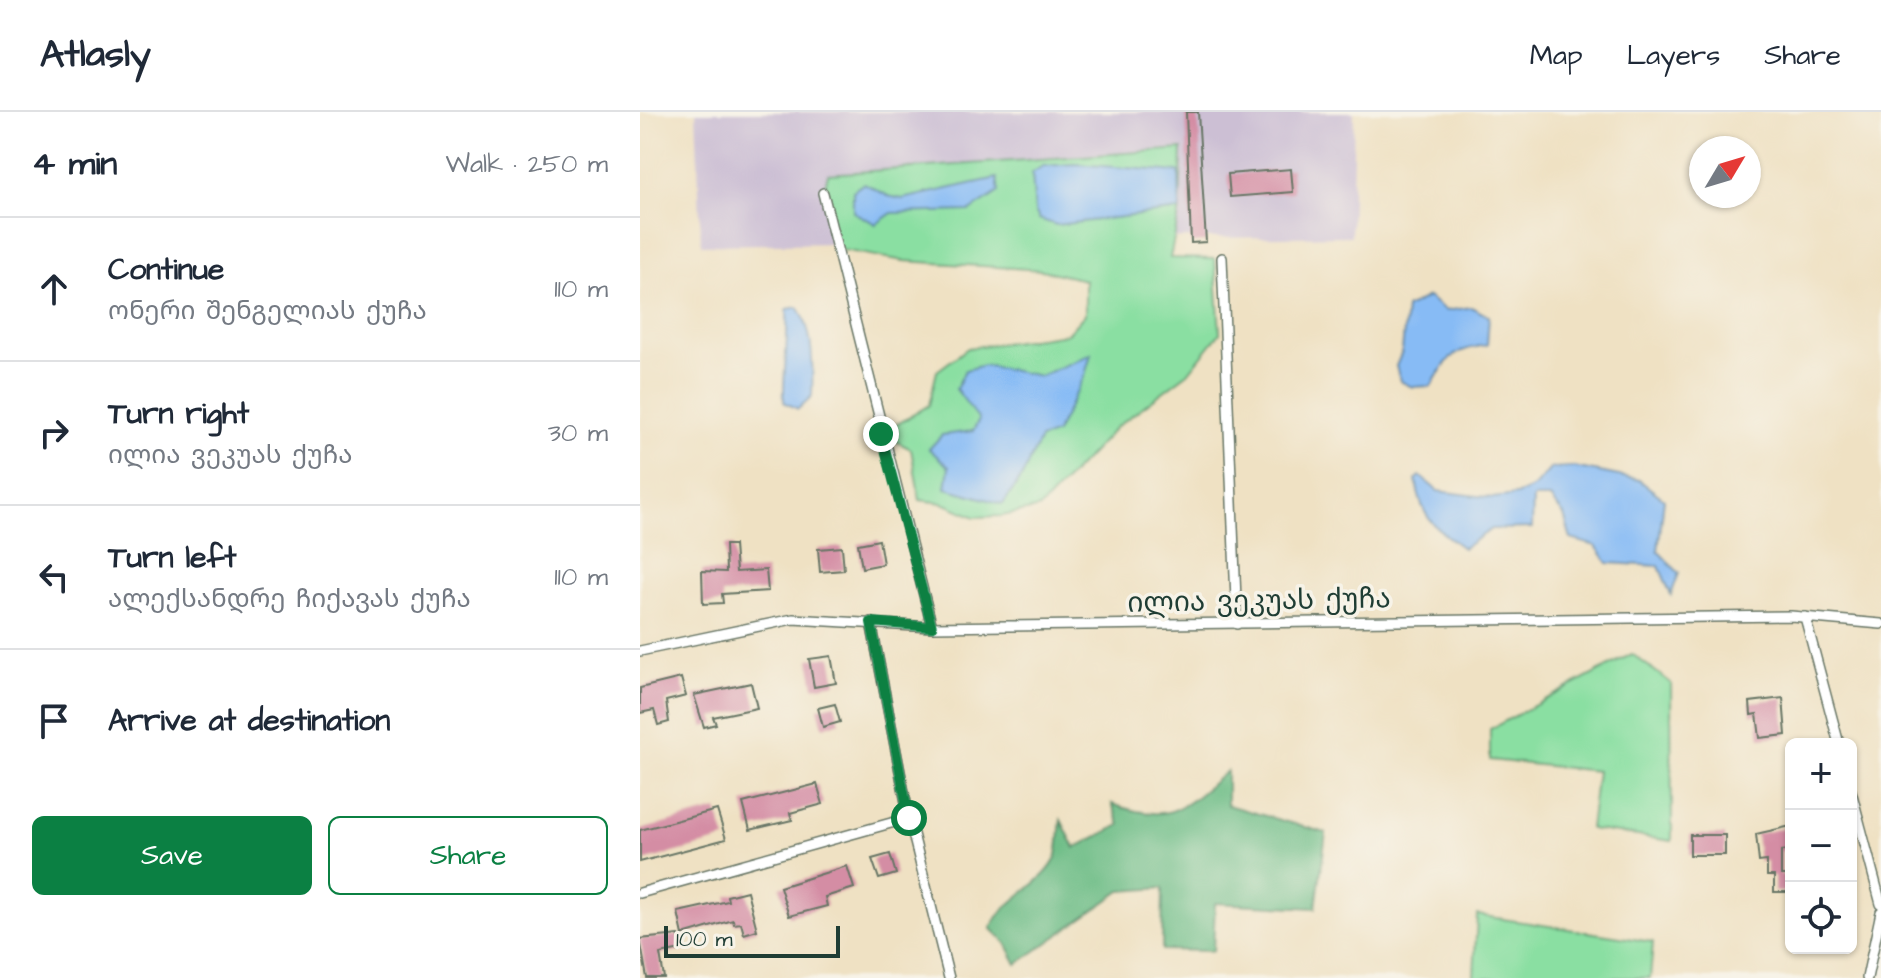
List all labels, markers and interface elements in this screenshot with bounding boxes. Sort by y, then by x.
text: Atlasly [40,29,151,81]
text: Map [1530,36,1583,75]
text: Layers [1627,36,1720,75]
text: Share [1764,36,1841,75]
north arrow [1689,136,1761,208]
text: 4 min [32,140,117,188]
text: Walk · 250 m [445,146,608,182]
text: Continue [108,249,224,291]
icon: ahead [32,267,76,311]
text: 110 m [554,271,608,307]
text: ონერი შენგელიას ქუჩა [108,293,427,329]
text: Turn right [108,393,249,435]
icon: right [32,411,76,455]
text: 30 m [548,415,608,451]
route end [863,416,899,452]
text: ილია ვეკუას ქუჩა [108,437,353,473]
text: Turn left [108,537,236,579]
icon: left [32,555,76,599]
text: 110 m [554,559,608,595]
street label: ილია ვეკუას ქუჩა [1127,579,1391,623]
text: ალექსანდრე ჩიქავას ქუჩა [108,581,471,617]
icon: arrive [32,699,76,743]
text: Arrive at destination [108,700,390,742]
map controls [1785,738,1857,954]
button: + [1785,738,1857,810]
route start [891,800,927,836]
button: − [1785,810,1857,882]
button: Save [32,816,312,895]
button: Share [328,816,608,895]
button: locate [1785,882,1857,954]
scale bar [664,922,840,958]
text: 100 m [676,924,733,955]

